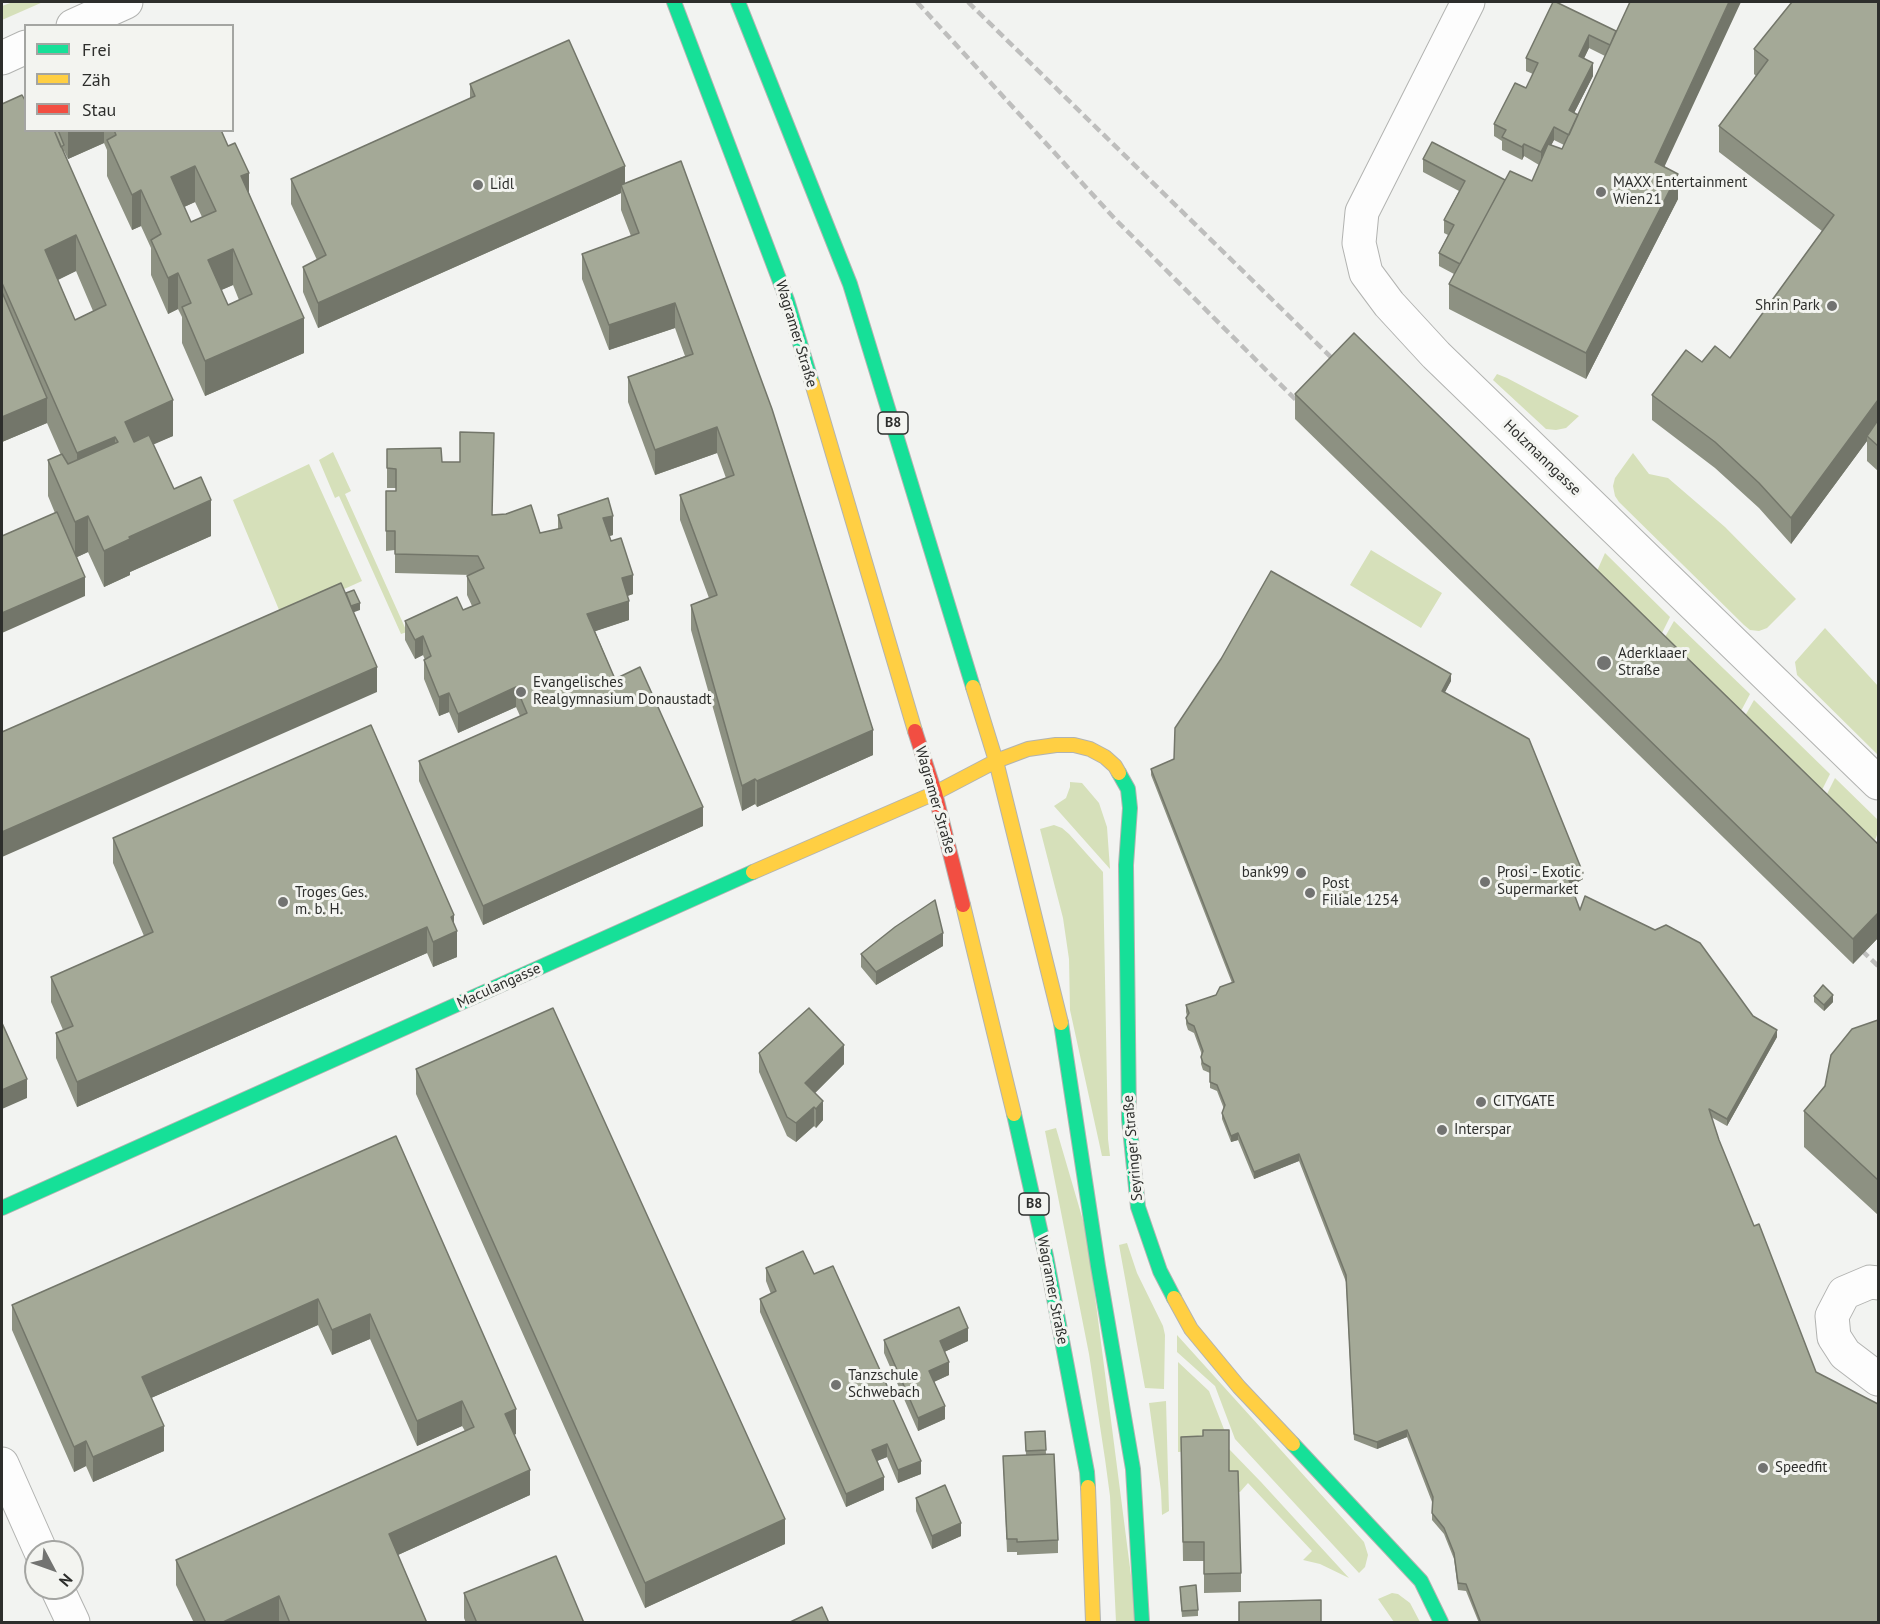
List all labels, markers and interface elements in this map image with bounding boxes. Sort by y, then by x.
legend [24,24,234,132]
text: Frei [82,38,111,61]
text: Zäh [82,68,111,91]
text: Stau [82,98,116,121]
place label: MAXX Entertainment Wien21 [1613,174,1747,209]
place label: Lidl [490,176,514,194]
marker: Lidl [471,178,485,192]
marker: MAXX Entertainment Wien21 [1594,185,1608,199]
street label: Wagramer Straße [771,278,821,390]
place label: Shrin Park [1755,297,1820,315]
marker: Shrin Park [1825,299,1839,313]
road number: B8 [878,412,908,434]
street label: Holzmanngasse [1499,416,1585,500]
place label: Aderklaaer Straße [1618,645,1687,680]
marker: Aderklaaer Straße [1595,654,1613,672]
place label: Evangelisches Realgymnasium Donaustadt [533,674,712,709]
marker: Evangelisches Realgymnasium Donaustadt [514,685,528,699]
street label: Wagramer Straße [911,744,959,856]
place label: bank99 [1242,864,1289,882]
place label: Prosi - Exotic Supermarket [1497,864,1581,899]
marker: bank99 [1294,866,1308,880]
place label: Post Filiale 1254 [1322,875,1398,910]
marker: Prosi - Exotic Supermarket [1478,875,1492,889]
place label: Troges Ges. m. b. H. [295,884,367,919]
marker: Post Filiale 1254 [1303,886,1317,900]
marker: Troges Ges. m. b. H. [276,895,290,909]
street label: Maculangasse [454,959,544,1013]
place label: CITYGATE [1493,1093,1555,1111]
street label: Seyringer Straße [1119,1094,1147,1202]
marker: CITYGATE [1474,1095,1488,1109]
place label: Interspar [1454,1121,1511,1139]
marker: Interspar [1435,1123,1449,1137]
road number: B8 [1019,1193,1049,1215]
street label: Wagramer Straße [1033,1234,1071,1346]
place label: Tanzschule Schwebach [848,1367,920,1402]
marker: Tanzschule Schwebach [829,1378,843,1392]
place label: Speedfit [1775,1459,1827,1477]
marker: Speedfit [1756,1461,1770,1475]
north arrow [24,1540,84,1600]
text: N [55,1570,77,1591]

